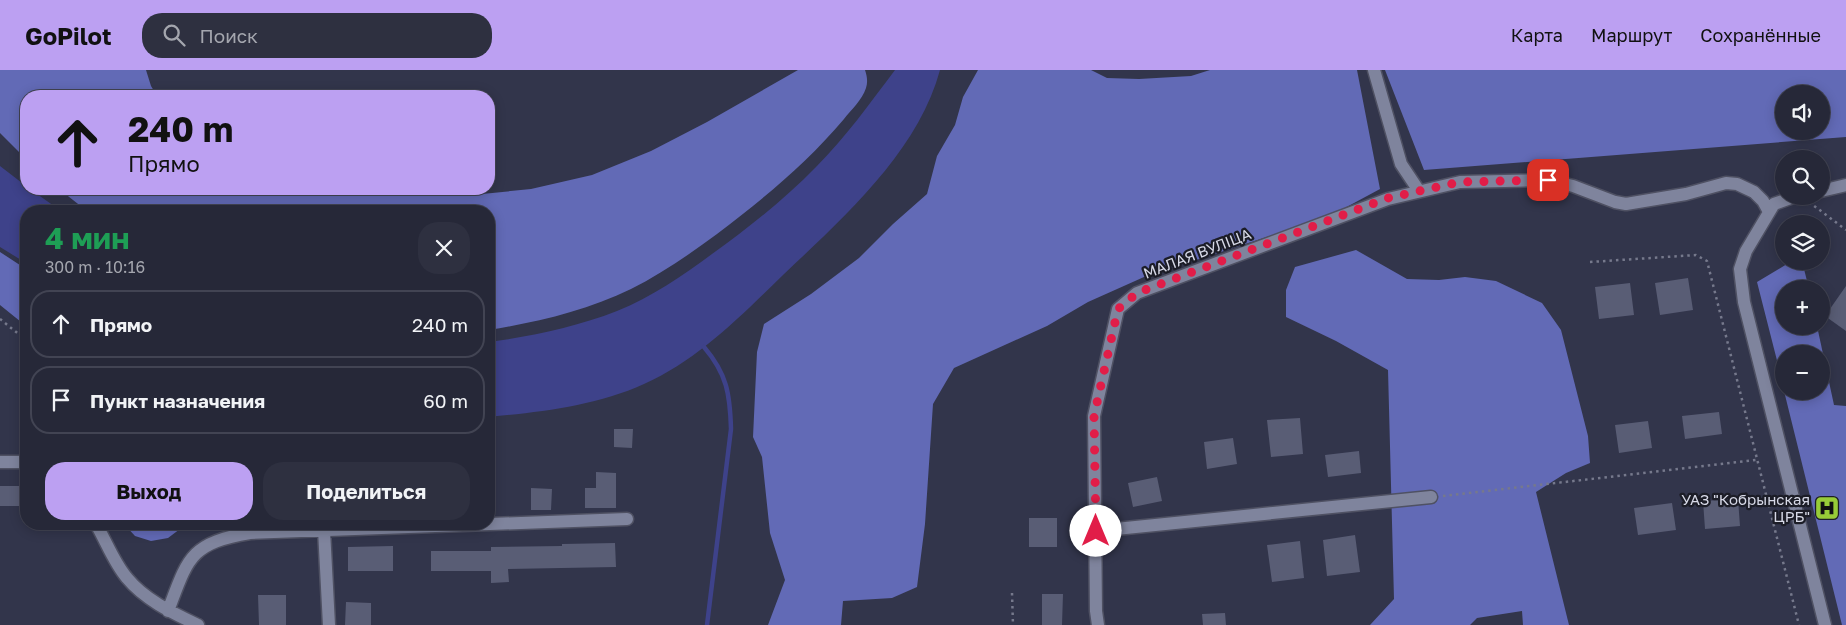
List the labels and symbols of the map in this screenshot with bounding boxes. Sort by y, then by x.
pin [1527,159,1569,201]
street label: МАЛАЯ ВУЛІЦА [1141,224,1253,282]
place label: УАЗ "Кобрынская ЦРБ" [1681,490,1810,525]
hospital icon: УАЗ "Кобрынская ЦРБ" [1814,495,1840,521]
position arrow [1069,504,1121,556]

